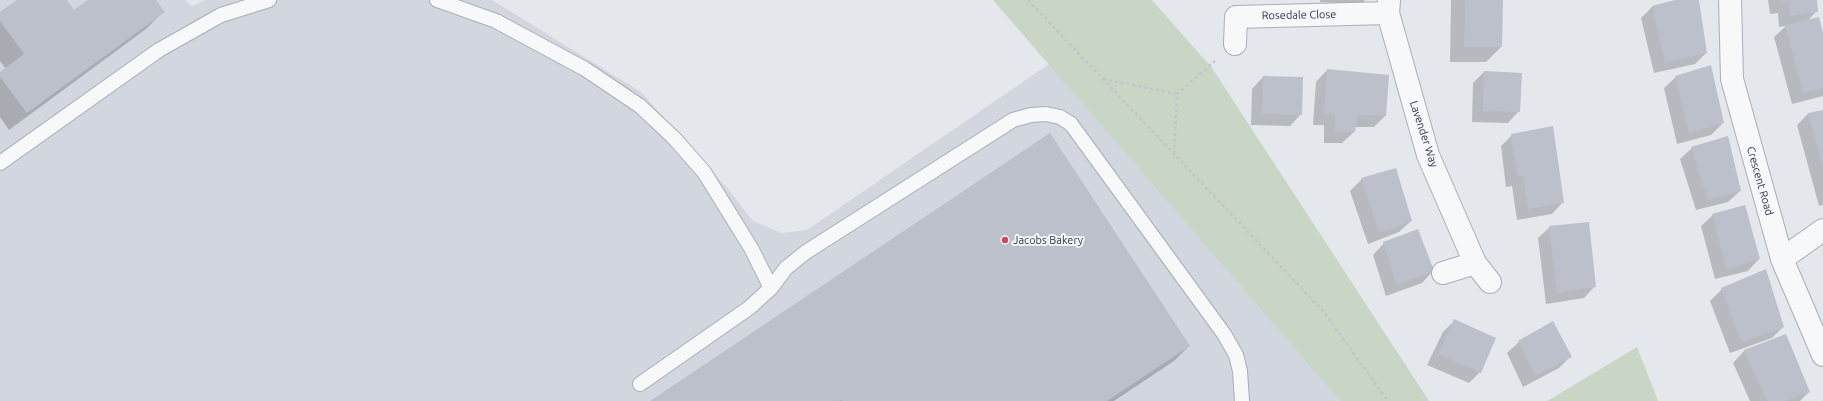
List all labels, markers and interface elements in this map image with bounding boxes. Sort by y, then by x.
street label: Rosedale Close [1262,8,1336,22]
street label: Lavender Way [1407,99,1441,169]
street label: Crescent Road [1744,145,1776,217]
place label: Jacobs Bakery [1013,233,1083,247]
marker: Jacobs Bakery [1000,235,1010,245]

